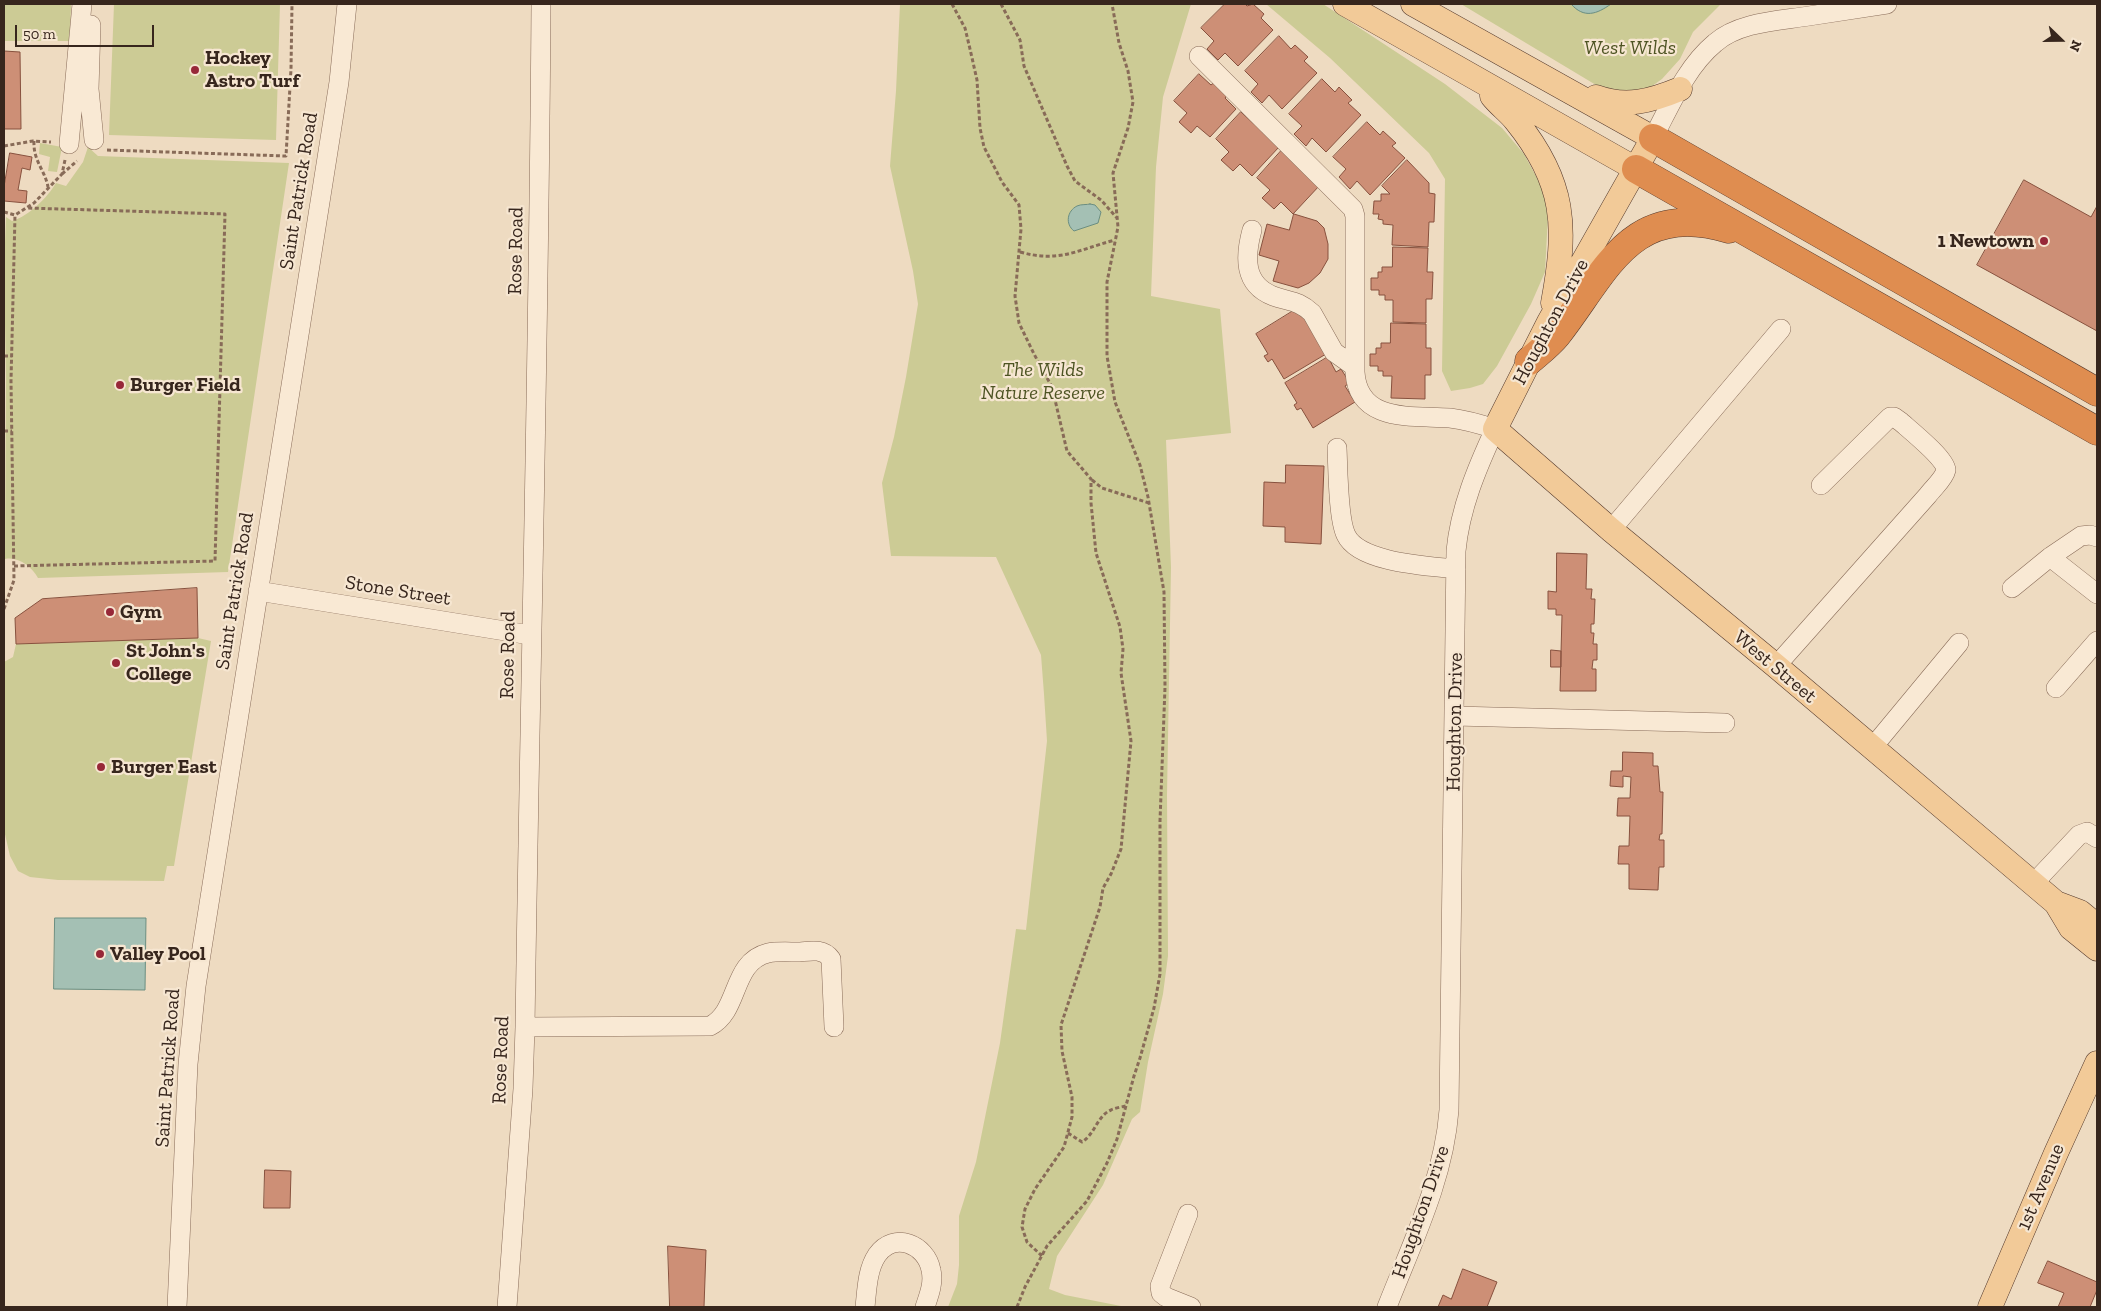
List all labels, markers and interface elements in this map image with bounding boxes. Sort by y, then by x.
scale bar [18,15,156,47]
north arrow [2036,15,2086,65]
text: 50 m [23,25,56,43]
park label: West Wilds [1584,36,1676,60]
text: N [2066,38,2085,54]
place label: Hockey Astro Turf [205,46,299,93]
marker: Hockey Astro Turf [189,64,201,76]
street label: Saint Patrick Road [275,111,323,271]
street label: Rose Road [503,207,529,295]
place label: 1 Newtown [1938,229,2034,253]
marker: 1 Newtown [2038,235,2050,247]
street label: Houghton Drive [1508,255,1594,389]
park label: The Wilds Nature Reserve [981,358,1105,405]
place label: Burger Field [130,373,241,397]
marker: Burger Field [114,379,126,391]
street label: Saint Patrick Road [211,511,259,671]
street label: Stone Street [344,571,452,611]
place label: Gym [120,600,162,624]
marker: Gym [104,606,116,618]
street label: Rose Road [495,611,521,699]
street label: West Street [1729,625,1821,709]
place label: St John's College [126,639,205,686]
street label: Houghton Drive [1442,652,1468,792]
marker: St John's College [110,657,122,669]
place label: Burger East [111,755,217,779]
marker: Burger East [95,761,107,773]
place label: Valley Pool [110,942,206,966]
marker: Valley Pool [94,948,106,960]
street label: Saint Patrick Road [150,988,186,1148]
street label: Rose Road [487,1016,515,1104]
street label: 1st Avenue [2012,1140,2070,1234]
street label: Houghton Drive [1387,1142,1455,1282]

